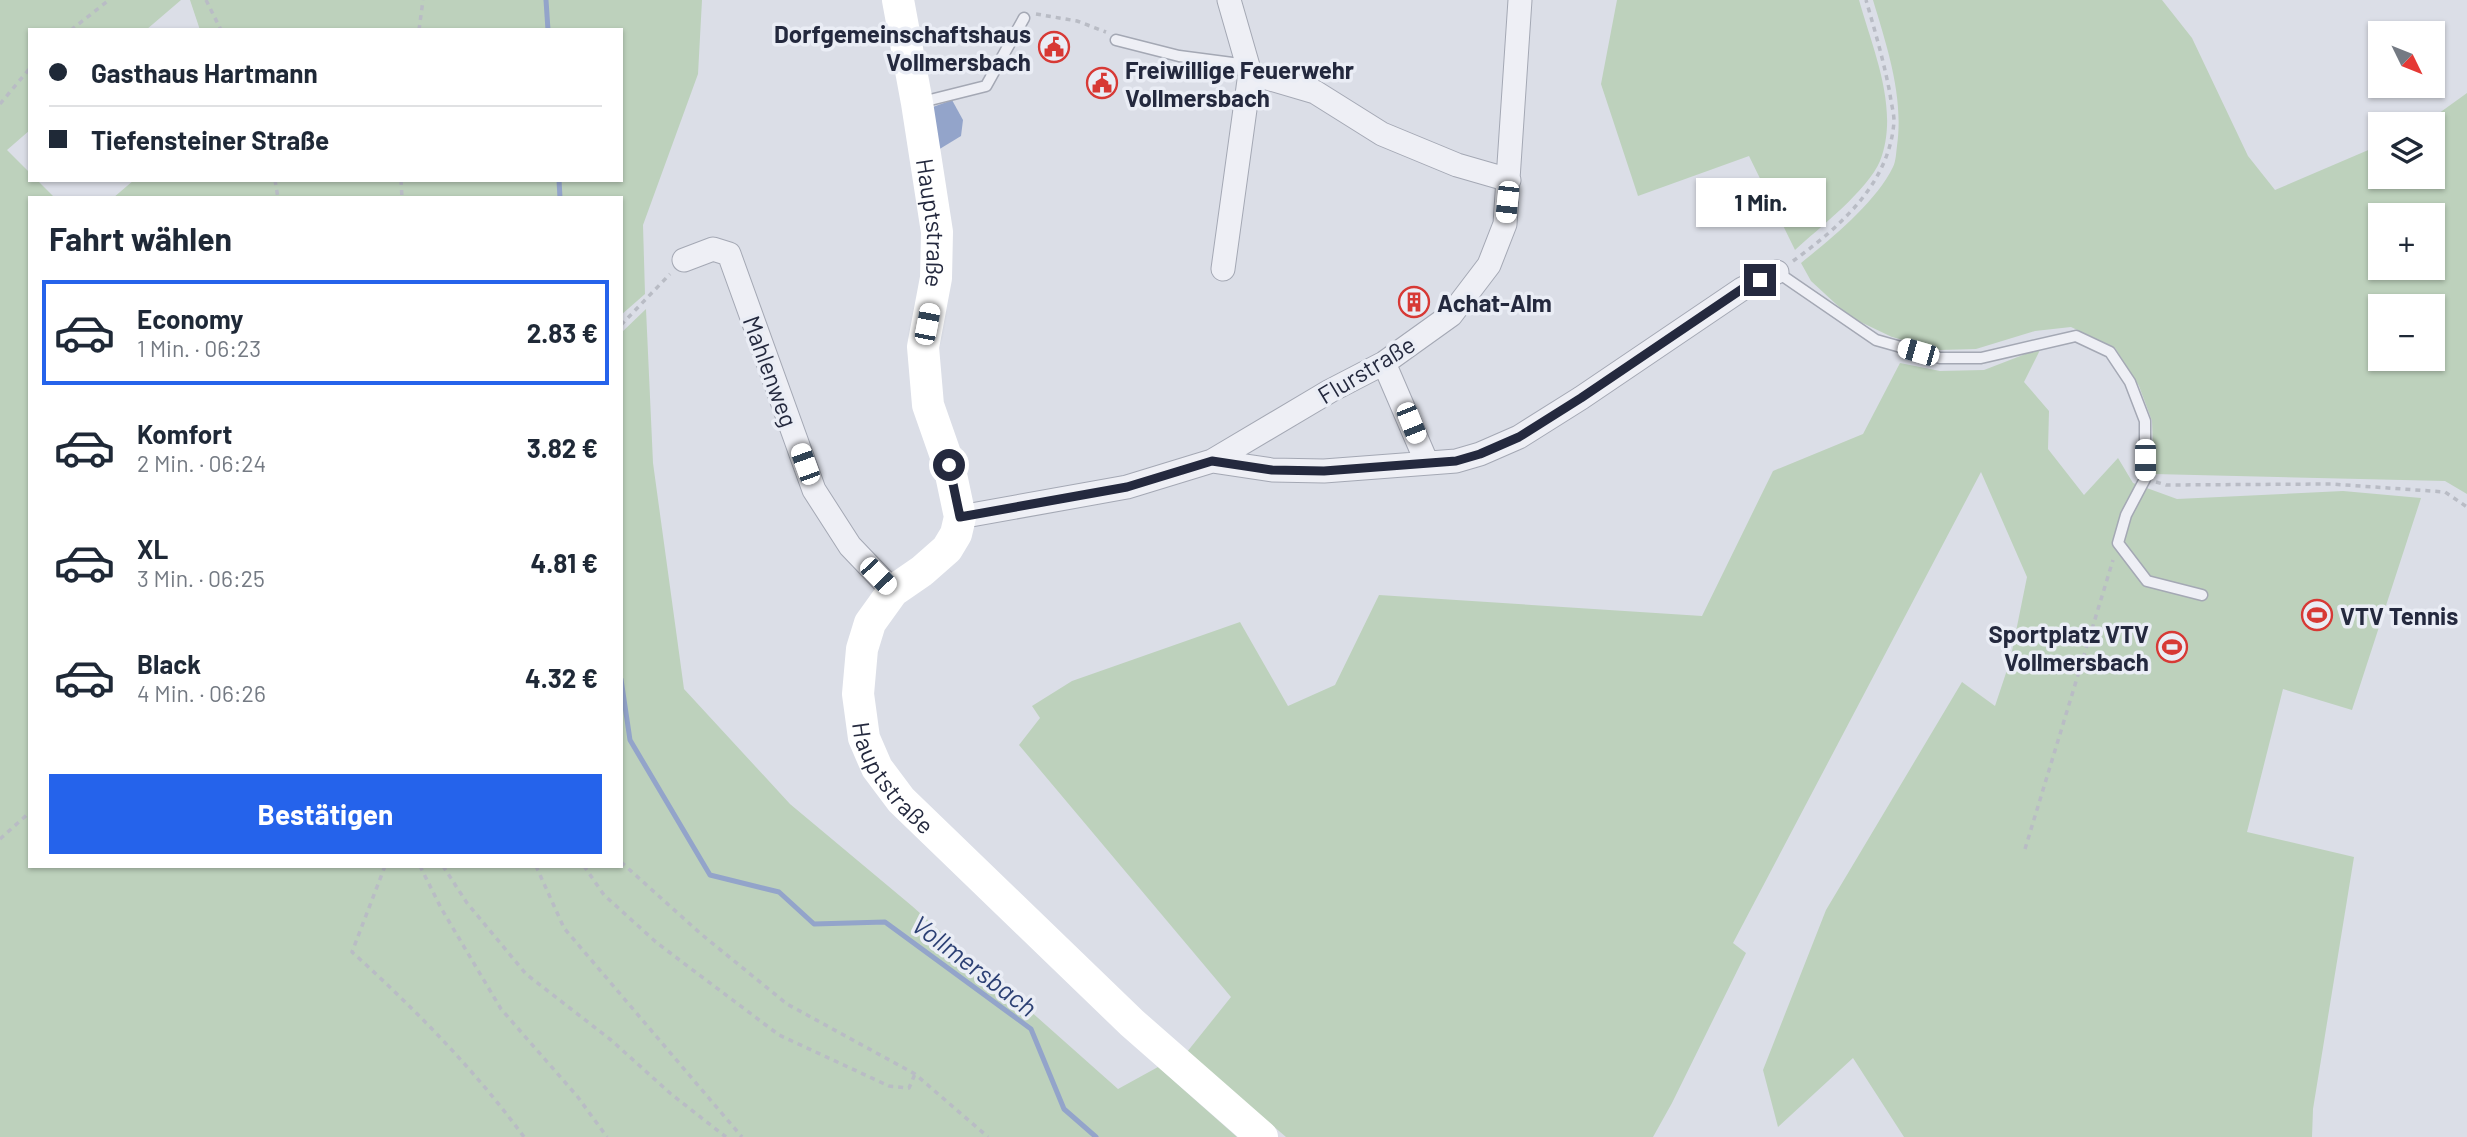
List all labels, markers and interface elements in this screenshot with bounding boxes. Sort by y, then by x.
place label: Dorfgemeinschaftshaus Vollmersbach [774,19,1031,76]
north arrow [2368,21,2445,98]
map controls [2368,21,2445,371]
public building icon: Dorfgemeinschaftshaus Vollmersbach [1037,30,1071,64]
place label: Freiwillige Feuerwehr Vollmersbach [1125,55,1354,112]
text: Gasthaus Hartmann [91,57,318,88]
public building icon: Freiwillige Feuerwehr Vollmersbach [1085,66,1119,100]
button: layers [2368,112,2445,189]
text: Tiefensteiner Straße [91,124,329,155]
street label: Hauptstraße [911,156,951,290]
callout: 1 Min. [1695,178,1825,228]
car [1495,180,1520,224]
text: 1 Min. [1734,188,1788,216]
button: + [2368,203,2445,280]
text: Fahrt wählen [49,219,232,257]
route end [1744,264,1776,296]
building icon: Achat-Alm [1397,285,1431,319]
place label: Achat-Alm [1437,288,1552,317]
button: − [2368,294,2445,371]
icon: car [53,301,116,364]
car [913,301,942,347]
text: Economy [137,303,243,334]
street label: Mahlenweg [738,312,804,430]
text: 2.83 € [527,317,598,348]
street label: Flurstraße [1312,329,1420,409]
text: 1 Min. · 06:23 [137,334,261,362]
car [1895,336,1942,368]
car [1394,400,1429,446]
icon: car [53,416,116,479]
text: Komfort [137,418,232,449]
text: 3.82 € [527,432,598,463]
car [2135,439,2156,481]
car [788,441,823,487]
text: 2 Min. · 06:24 [137,449,266,477]
route start [933,449,965,481]
icon: car [53,531,116,594]
text: XL [137,533,168,564]
text: 4.81 € [531,547,598,578]
car [856,554,901,598]
text: 3 Min. · 06:25 [137,564,265,592]
sports icon: VTV Tennis [2300,598,2334,632]
place label: VTV Tennis [2340,601,2458,630]
place label: Sportplatz VTV Vollmersbach [1989,619,2149,676]
sports icon: Sportplatz VTV Vollmersbach [2155,630,2189,664]
icon: car [53,646,116,709]
text: Black [137,648,201,679]
text: 4.32 € [525,662,598,693]
text: 4 Min. · 06:26 [137,679,266,707]
street label: Hauptstraße [847,720,941,839]
button: Bestätigen [49,774,602,854]
water label: Vollmersbach [906,908,1044,1022]

